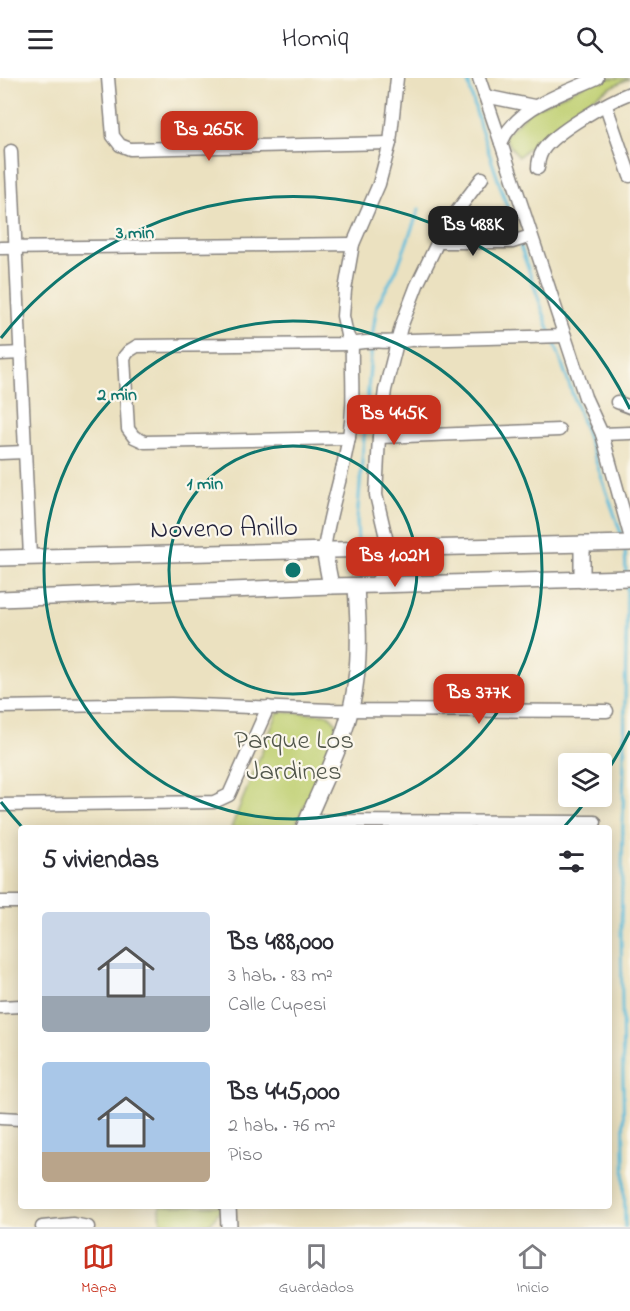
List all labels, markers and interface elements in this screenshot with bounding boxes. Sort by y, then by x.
text: Homiq [282,20,348,59]
icon: menu [24,23,57,56]
icon: search [573,23,606,56]
pin: Bs 265K [154,111,264,162]
text: Bs 265K [175,116,243,145]
pin: Bs 488K [418,206,528,257]
text: Bs 488K [442,211,504,240]
text: 3 min [115,221,154,247]
text: 2 min [96,383,137,409]
pin: Bs 445K [339,395,449,446]
text: Bs 445K [361,400,427,429]
text: 1 min [187,472,223,498]
street label: Noveno Anillo [150,509,298,550]
pin: Bs 1.02M [333,537,457,588]
text: Bs 1.02M [360,542,430,571]
centre of rings [283,560,303,580]
pin: Bs 377K [424,674,534,725]
text: Bs 377K [447,679,511,708]
park label: Parque Los Jardines [234,722,354,792]
map controls [558,753,612,807]
button: layers [558,753,612,807]
text: 5 viviendas [42,842,159,880]
icon: filters [555,845,588,878]
text: Bs 488,000 [228,924,334,962]
icon: home [90,936,162,1008]
text: 3 hab. · 83 m² [228,962,333,991]
text: Calle Cupesi [228,991,326,1020]
text: Bs 445,000 [228,1074,340,1112]
icon: home [90,1086,162,1158]
text: 2 hab. · 76 m² [228,1112,336,1141]
text: Piso [228,1141,263,1170]
tab: Mapa [81,1240,117,1300]
tab: Guardados [278,1240,354,1300]
tab: Inicio [516,1240,549,1300]

